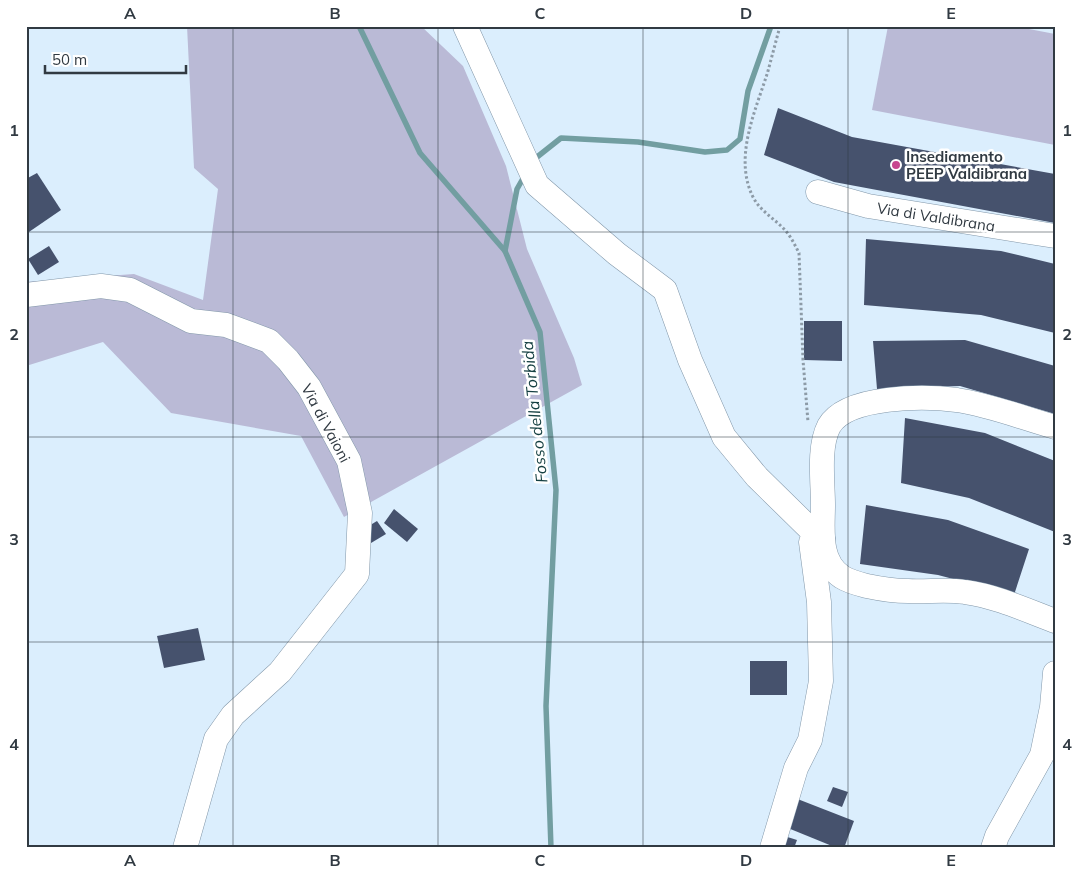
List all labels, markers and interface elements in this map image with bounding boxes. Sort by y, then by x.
text: A [124,3,136,23]
text: B [329,3,341,23]
text: C [535,3,546,23]
text: D [740,3,752,23]
text: E [946,3,956,23]
scale bar [45,42,186,74]
text: 50 m [52,50,87,69]
text: 1 [9,120,19,140]
text: 1 [1062,120,1072,140]
place label: Insediamento PEEP Valdibrana [906,147,1027,183]
marker: Insediamento PEEP Valdibrana [890,159,902,171]
street label: Via di Valdibrana [876,198,996,236]
text: 2 [9,324,19,344]
text: 2 [1062,324,1072,344]
water label: Fosso della Torbida [517,340,551,484]
street label: Via di Vaioni [297,380,355,466]
text: 3 [9,529,19,549]
text: 3 [1062,529,1072,549]
text: 4 [9,734,19,754]
text: 4 [1062,734,1072,754]
text: A [124,850,136,870]
text: B [329,850,341,870]
text: C [535,850,546,870]
text: D [740,850,752,870]
text: E [946,850,956,870]

